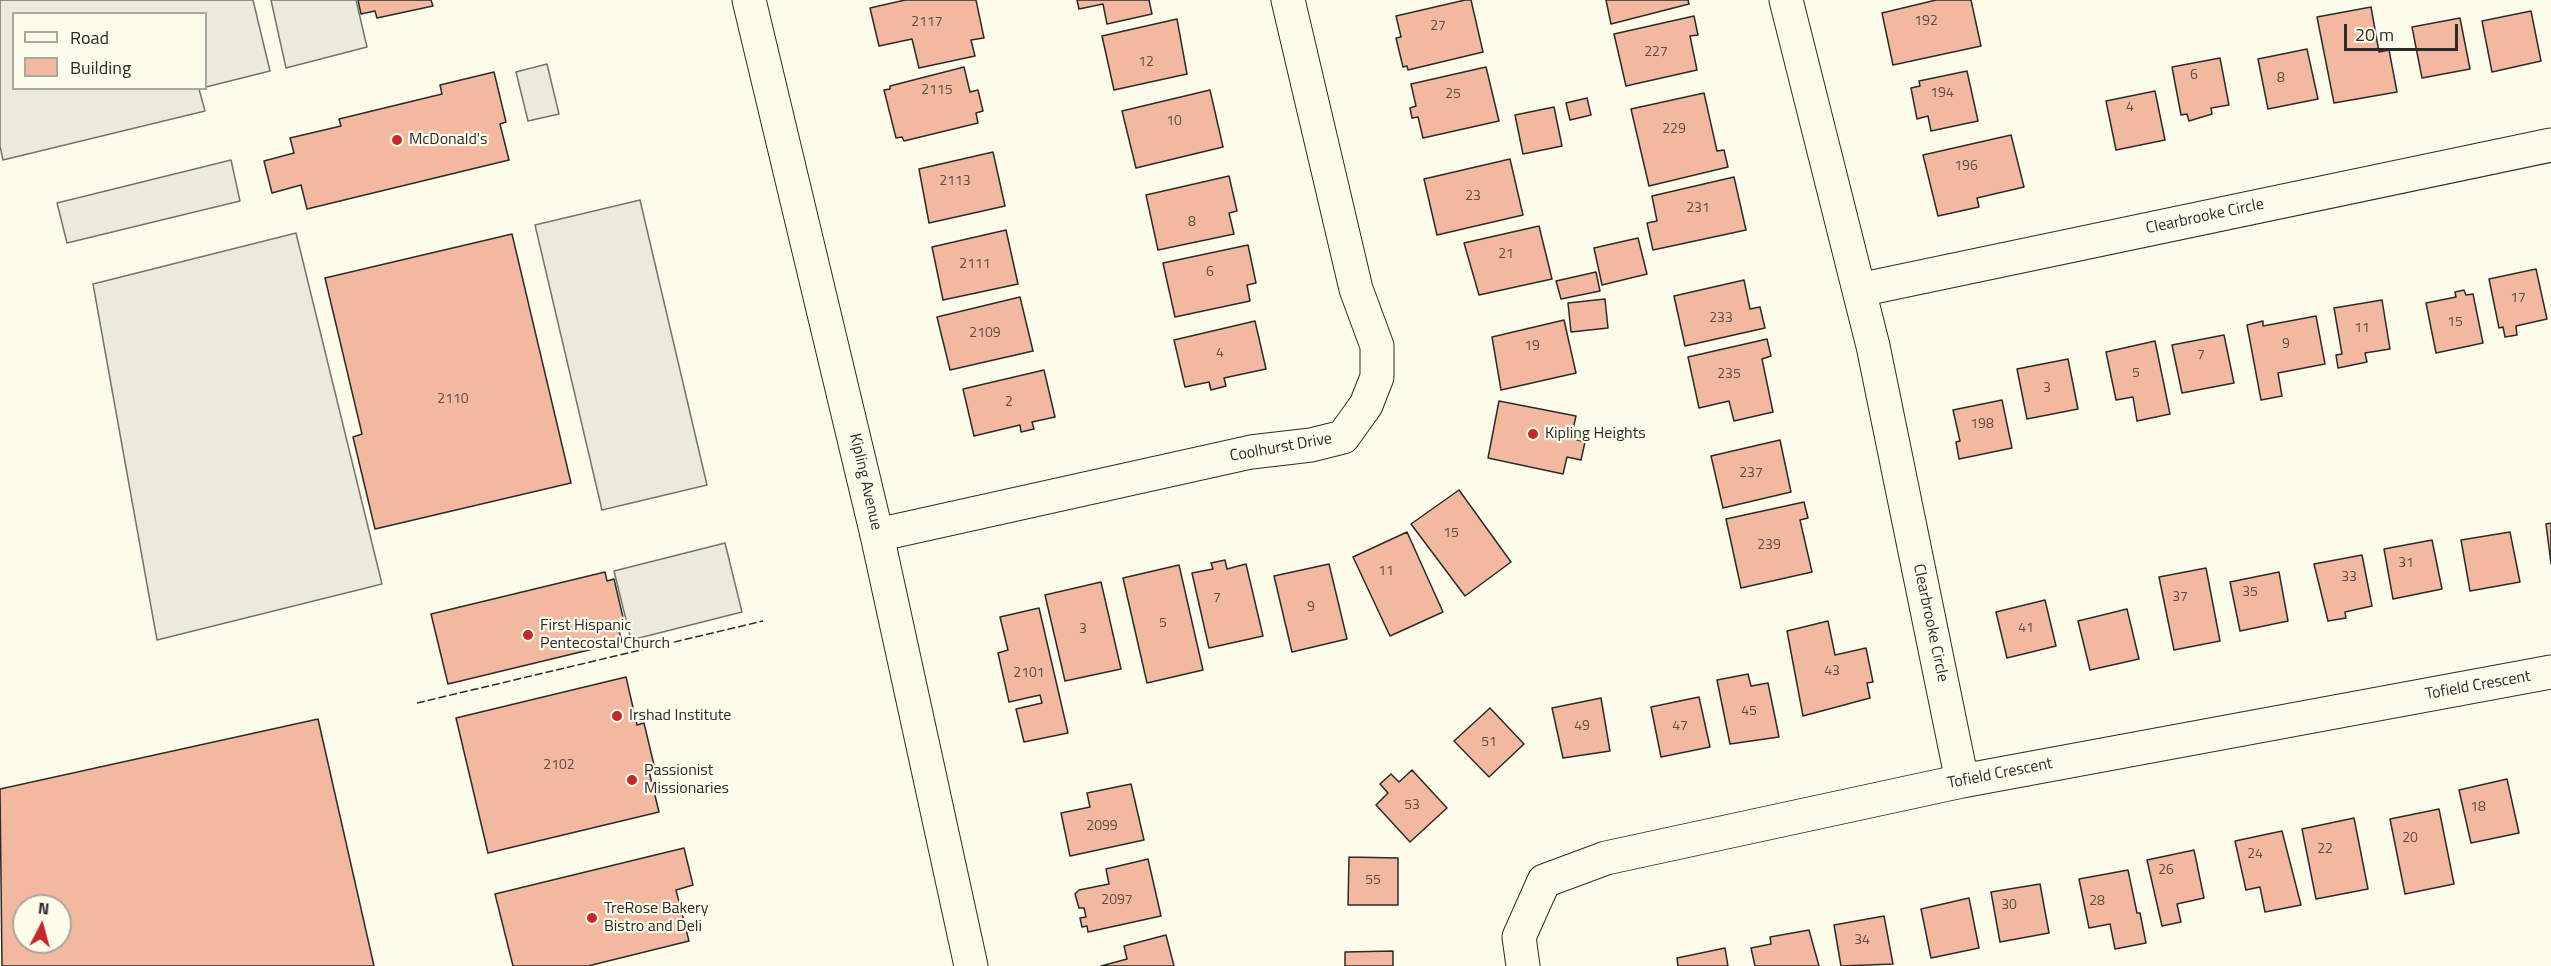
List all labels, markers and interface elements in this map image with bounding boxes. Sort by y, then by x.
legend [12,12,207,90]
scale bar [2347,12,2461,50]
house number: 192 [1914,14,1938,30]
house number: 2117 [911,15,943,31]
house number: 27 [1430,19,1446,35]
text: 20 m [2355,21,2394,48]
text: Road [70,24,109,51]
house number: 227 [1644,45,1668,61]
text: Building [70,54,131,81]
house number: 12 [1138,55,1154,71]
house number: 6 [2190,68,2198,84]
house number: 8 [2277,71,2285,87]
house number: 2115 [921,83,953,99]
house number: 194 [1930,86,1954,102]
house number: 25 [1445,87,1461,103]
house number: 4 [2126,100,2134,116]
house number: 10 [1166,114,1182,130]
house number: 229 [1662,122,1686,138]
place label: McDonald's [409,130,488,150]
marker: McDonald's [390,133,404,147]
house number: 196 [1954,159,1978,175]
house number: 2113 [939,174,971,190]
house number: 23 [1465,189,1481,205]
street label: Clearbrooke Circle [2144,195,2266,239]
house number: 231 [1686,201,1710,217]
house number: 8 [1188,215,1196,231]
house number: 21 [1498,247,1514,263]
house number: 2111 [959,257,991,273]
house number: 6 [1206,265,1214,281]
house number: 17 [2510,291,2526,307]
house number: 233 [1709,311,1733,327]
house number: 15 [2447,315,2463,331]
house number: 11 [2354,321,2370,337]
house number: 2109 [969,326,1001,342]
house number: 9 [2282,337,2290,353]
house number: 19 [1524,339,1540,355]
house number: 4 [1216,346,1224,362]
house number: 7 [2197,348,2205,364]
house number: 5 [2132,366,2140,382]
house number: 235 [1717,367,1741,383]
house number: 3 [2043,381,2051,397]
house number: 2110 [437,392,469,408]
house number: 2 [1005,395,1013,411]
house number: 198 [1970,417,1994,433]
place label: Kipling Heights [1545,424,1646,444]
marker: Kipling Heights [1526,427,1540,441]
street label: Coolhurst Drive [1228,430,1334,466]
street label: Kipling Avenue [845,432,885,532]
house number: 237 [1739,466,1763,482]
house number: 15 [1443,526,1459,542]
house number: 239 [1757,538,1781,554]
house number: 31 [2398,556,2414,572]
street label: Clearbrooke Circle [1908,562,1952,684]
house number: 11 [1378,564,1394,580]
house number: 33 [2341,570,2357,586]
house number: 35 [2242,585,2258,601]
house number: 37 [2172,590,2188,606]
house number: 7 [1213,591,1221,607]
house number: 9 [1307,600,1315,616]
place label: First Hispanic Pentecostal Church [540,616,670,654]
house number: 5 [1159,616,1167,632]
house number: 41 [2018,621,2034,637]
house number: 3 [1079,622,1087,638]
marker: First Hispanic Pentecostal Church [521,628,535,642]
house number: 43 [1824,664,1840,680]
house number: 2101 [1013,666,1045,682]
street label: Tofield Crescent [2424,667,2532,705]
house number: 45 [1741,704,1757,720]
place label: Irshad Institute [629,706,731,726]
marker: Irshad Institute [610,709,624,723]
house number: 49 [1574,719,1590,735]
house number: 47 [1672,719,1688,735]
house number: 51 [1481,735,1497,751]
street label: Tofield Crescent [1946,754,2054,794]
house number: 2102 [543,758,575,774]
place label: Passionist Missionaries [644,761,729,799]
marker: Passionist Missionaries [625,773,639,787]
house number: 53 [1404,798,1420,814]
house number: 18 [2470,800,2486,816]
house number: 2099 [1086,819,1118,835]
house number: 20 [2402,831,2418,847]
house number: 22 [2317,842,2333,858]
house number: 24 [2247,847,2263,863]
house number: 26 [2158,863,2174,879]
house number: 55 [1365,873,1381,889]
house number: 2097 [1101,893,1133,909]
north arrow [12,894,72,954]
house number: 28 [2089,894,2105,910]
text: N [37,896,50,921]
house number: 30 [2001,898,2017,914]
place label: TreRose Bakery Bistro and Deli [604,899,708,937]
marker: TreRose Bakery Bistro and Deli [585,911,599,925]
house number: 34 [1854,933,1870,949]

